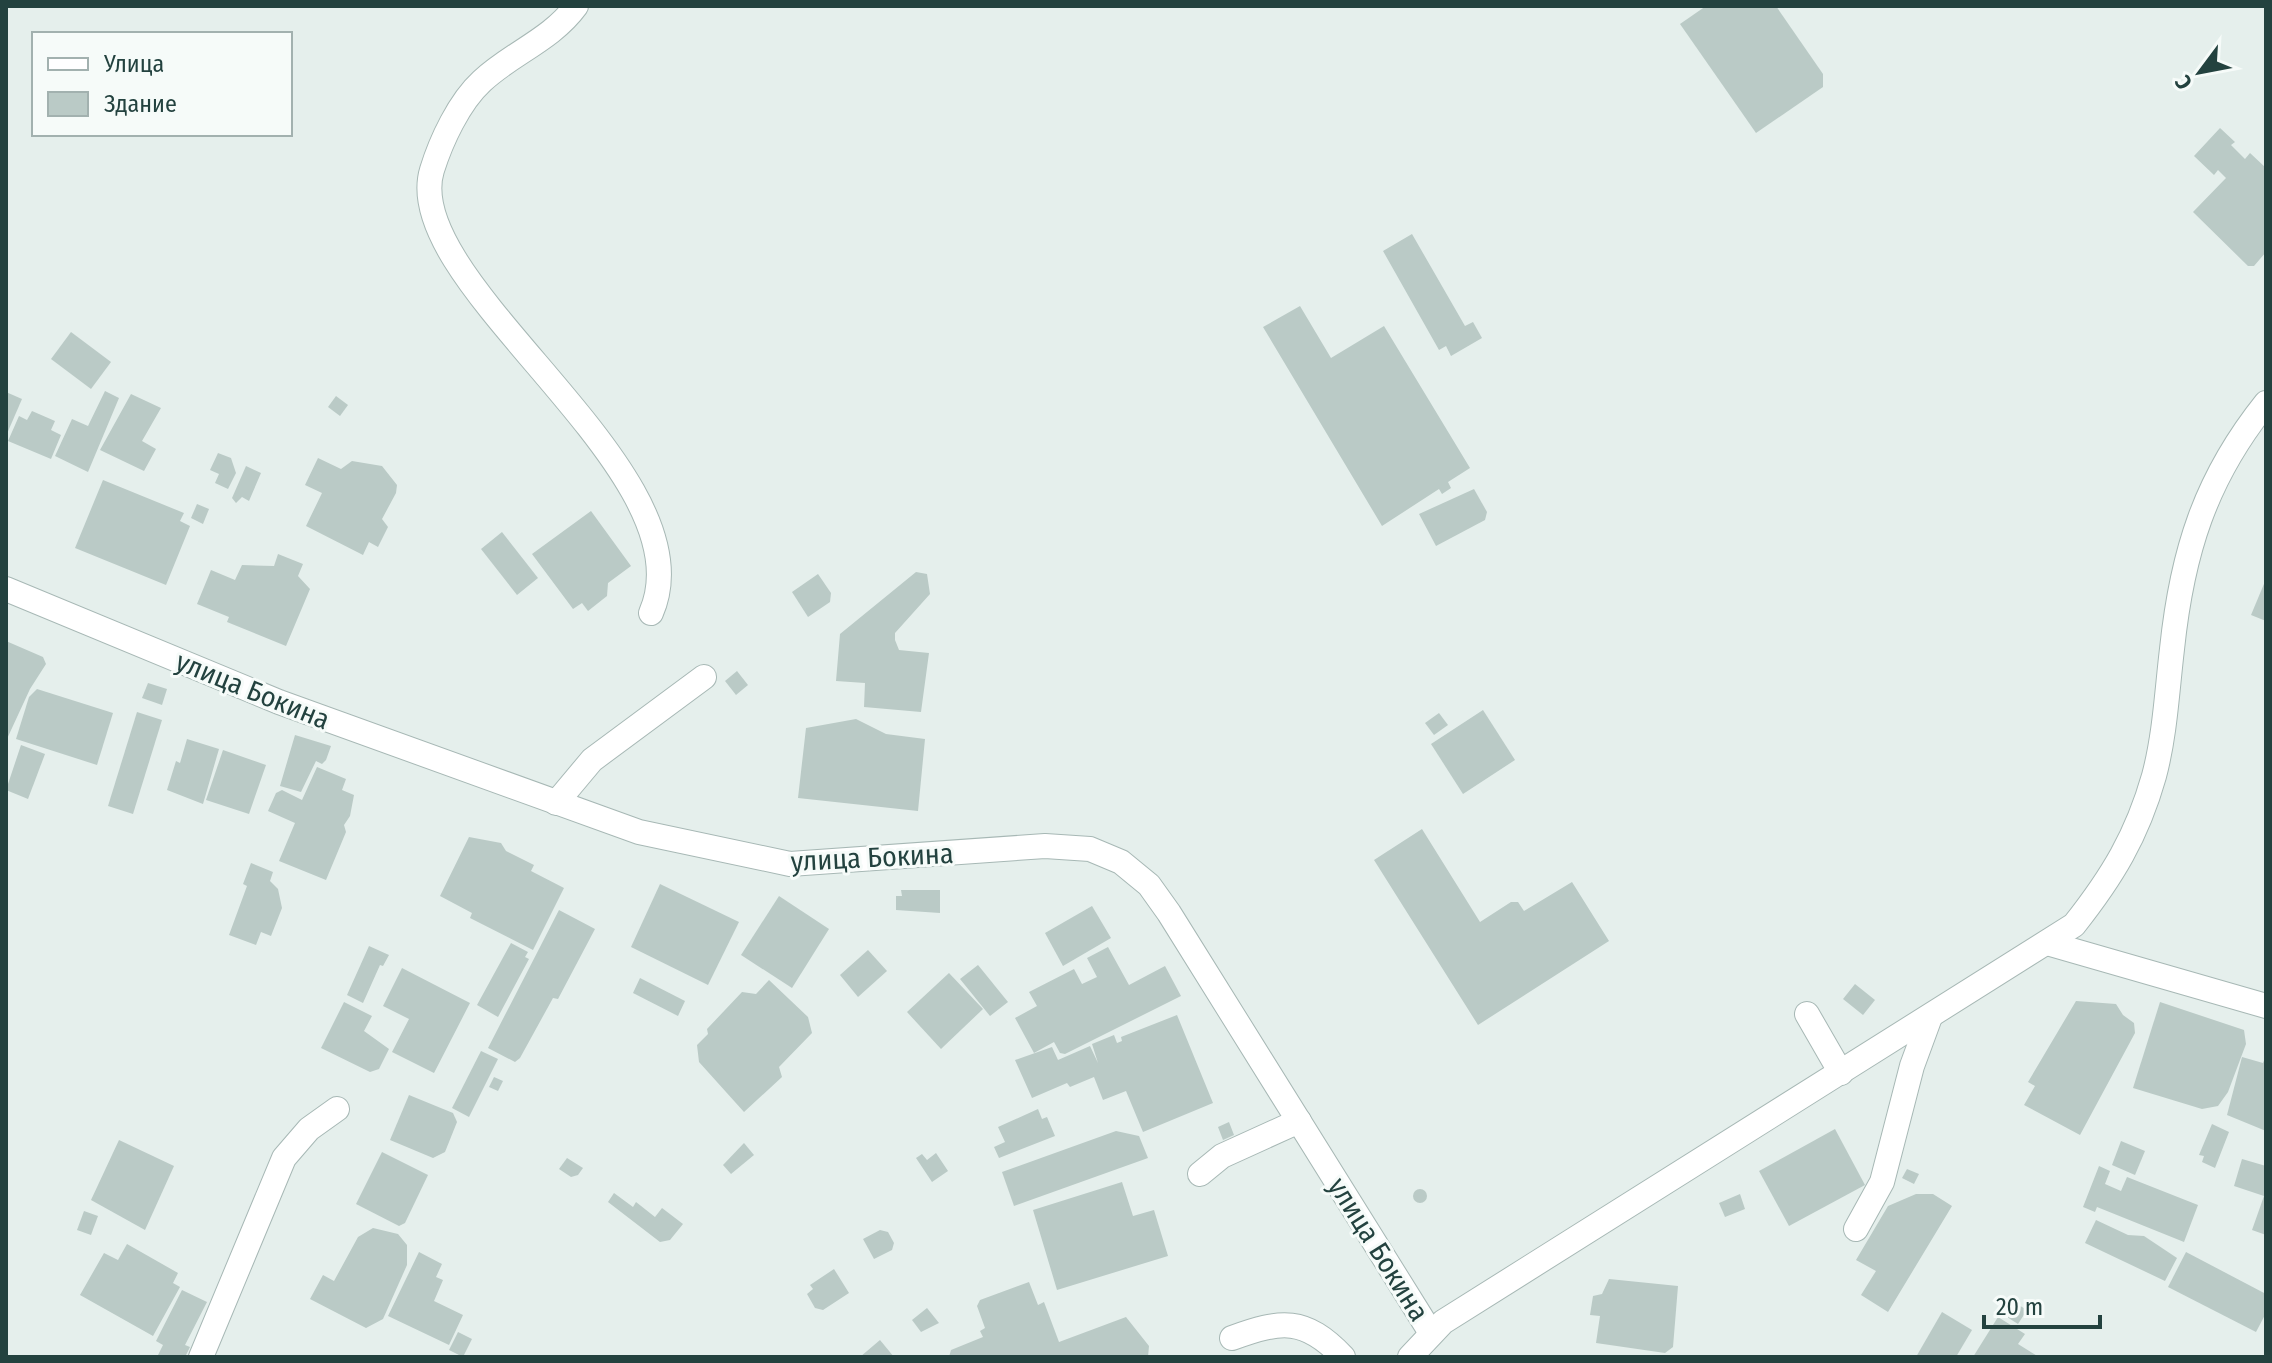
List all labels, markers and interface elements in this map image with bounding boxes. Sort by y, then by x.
legend [32,32,292,136]
north arrow [2160,32,2240,112]
text: Улица [103,50,164,78]
text: С [2169,70,2198,94]
text: Здание [104,90,177,118]
street label: улица Бокина [171,645,335,736]
street label: улица Бокина [790,837,954,878]
street label: улица Бокина [1321,1171,1436,1327]
scale bar [1984,1279,2100,1329]
text: 20 m [1996,1293,2043,1321]

